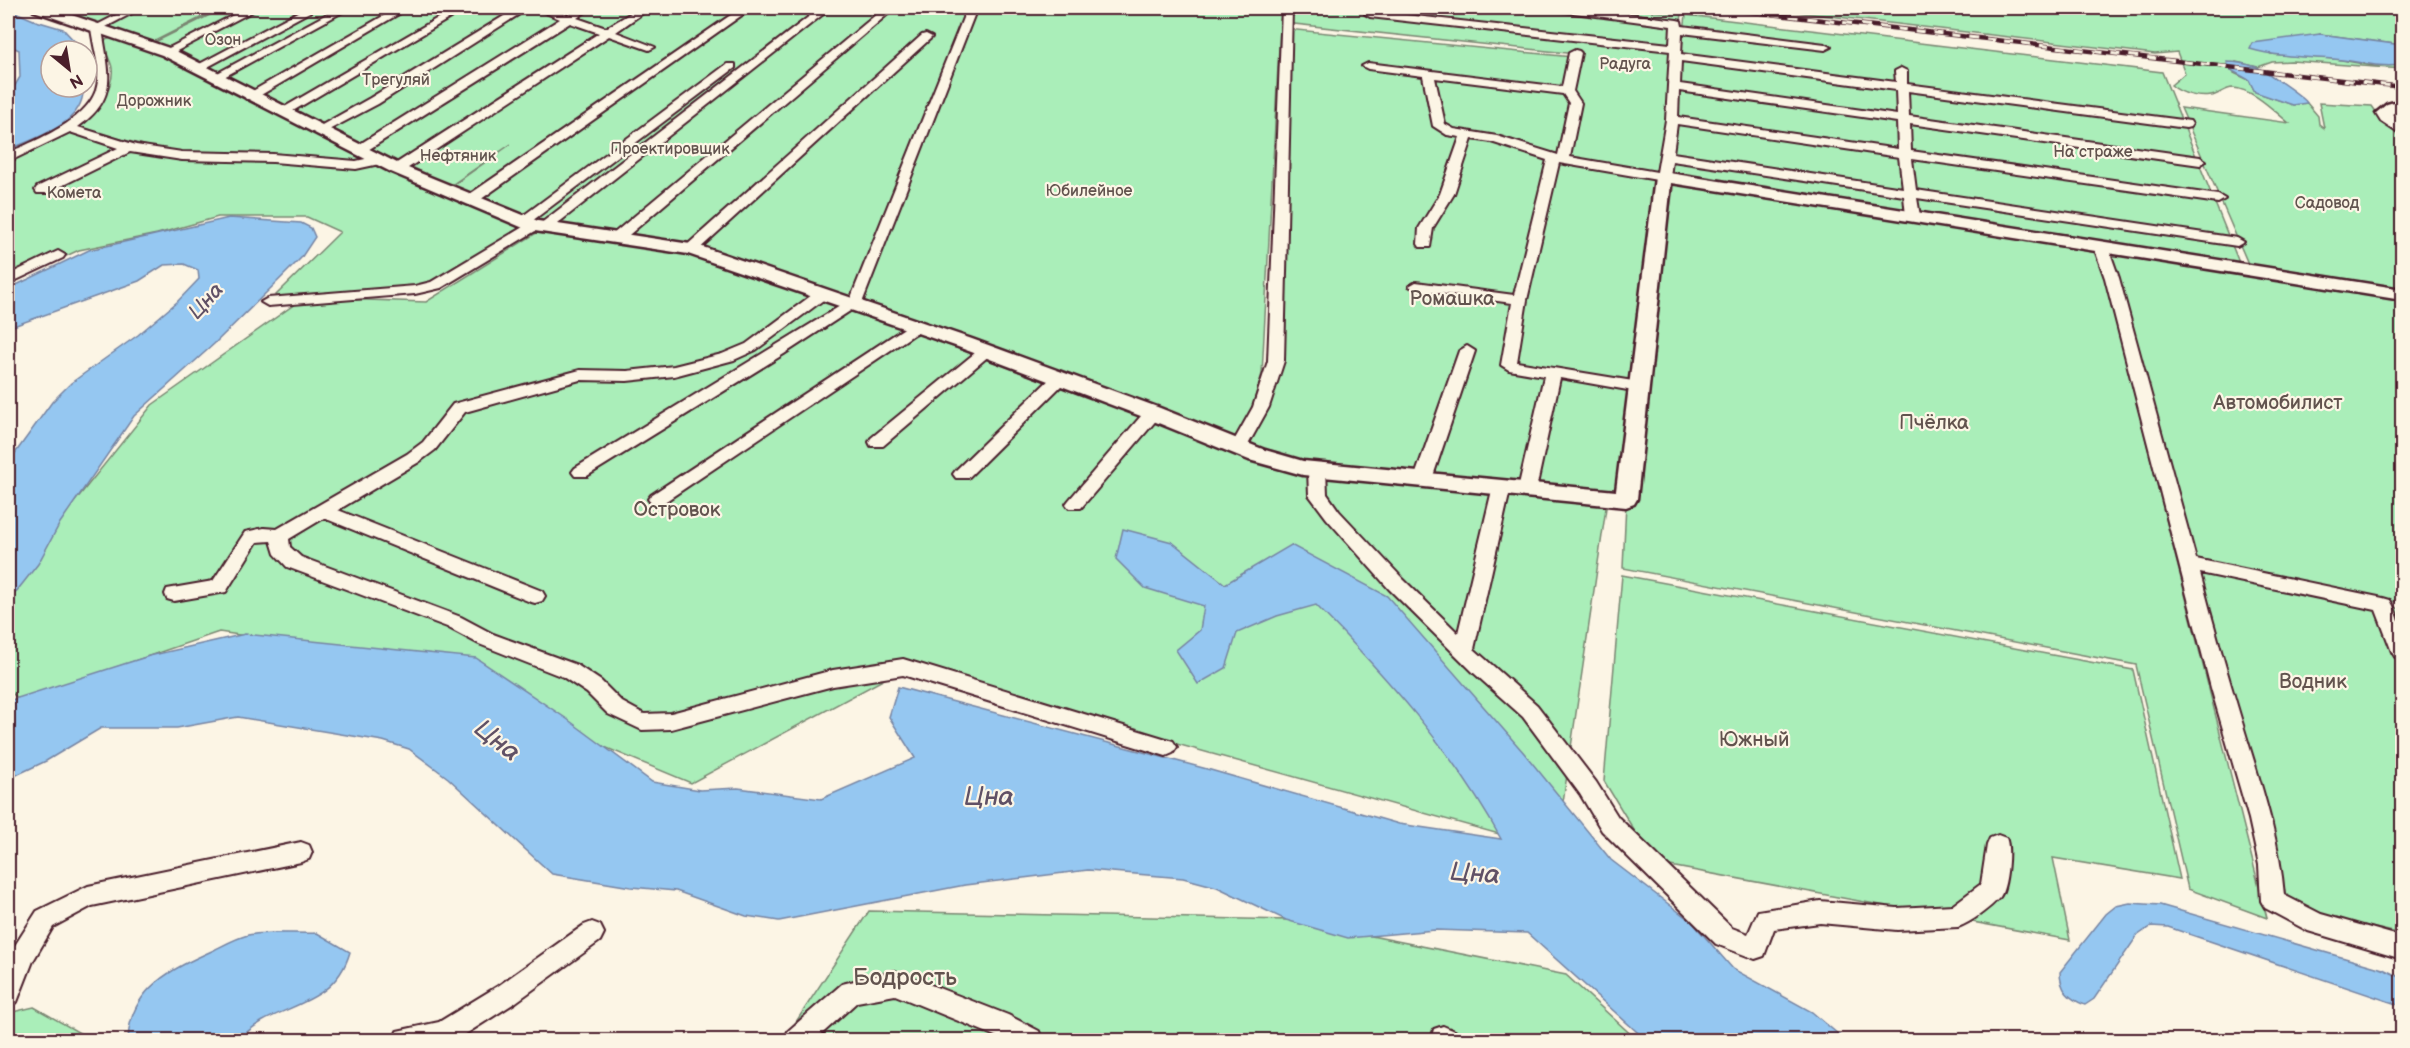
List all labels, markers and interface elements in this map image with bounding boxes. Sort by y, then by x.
park label: Озон [205,31,241,50]
north arrow [39,39,99,99]
park label: Радуга [1599,55,1652,74]
text: N [66,69,86,92]
park label: Трегуляй [362,71,430,90]
park label: Дорожник [117,92,192,111]
park label: Проектировщик [610,140,730,159]
park label: На страже [2053,143,2133,162]
park label: Нефтяник [420,147,497,166]
park label: Юбилейное [1046,182,1133,201]
park label: Комета [47,184,102,203]
park label: Садовод [2295,194,2359,213]
water label: Цна [183,278,229,324]
park label: Ромашка [1409,287,1495,311]
park label: Автомобилист [2212,391,2343,415]
park label: Пчёлка [1899,411,1969,435]
park label: Островок [634,498,721,522]
park label: Водник [2279,670,2347,694]
water label: Цна [468,713,526,769]
park label: Южный [1719,728,1789,752]
water label: Цна [964,782,1014,813]
water label: Цна [1449,857,1501,891]
park label: Бодрость [853,963,957,992]

